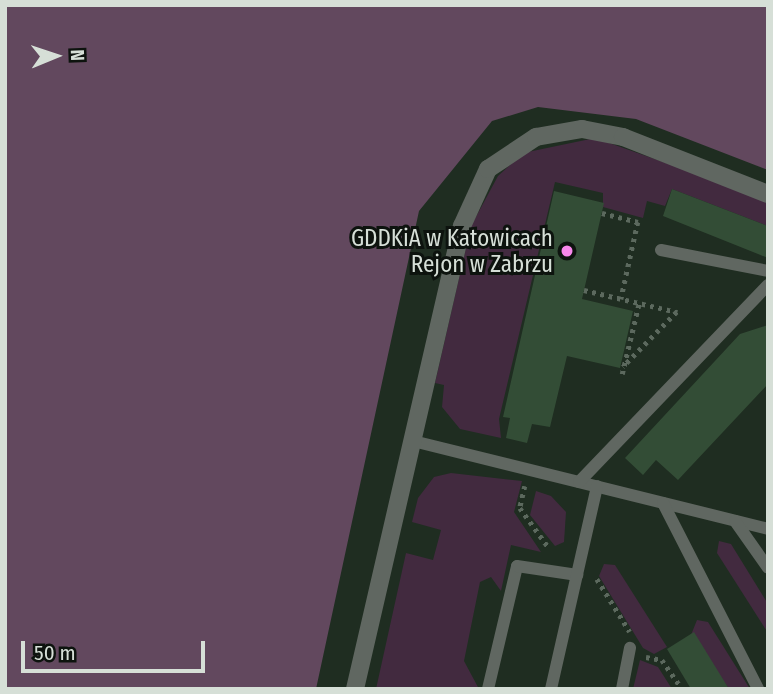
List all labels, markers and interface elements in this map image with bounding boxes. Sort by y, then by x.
north arrow [21,21,91,91]
text: N [66,49,89,61]
place label: GDDKiA w Katowicach Rejon w Zabrzu [351,224,553,278]
marker: GDDKiA w Katowicach Rejon w Zabrzu [559,243,575,259]
scale bar [24,628,208,672]
text: 50 m [34,640,76,666]

